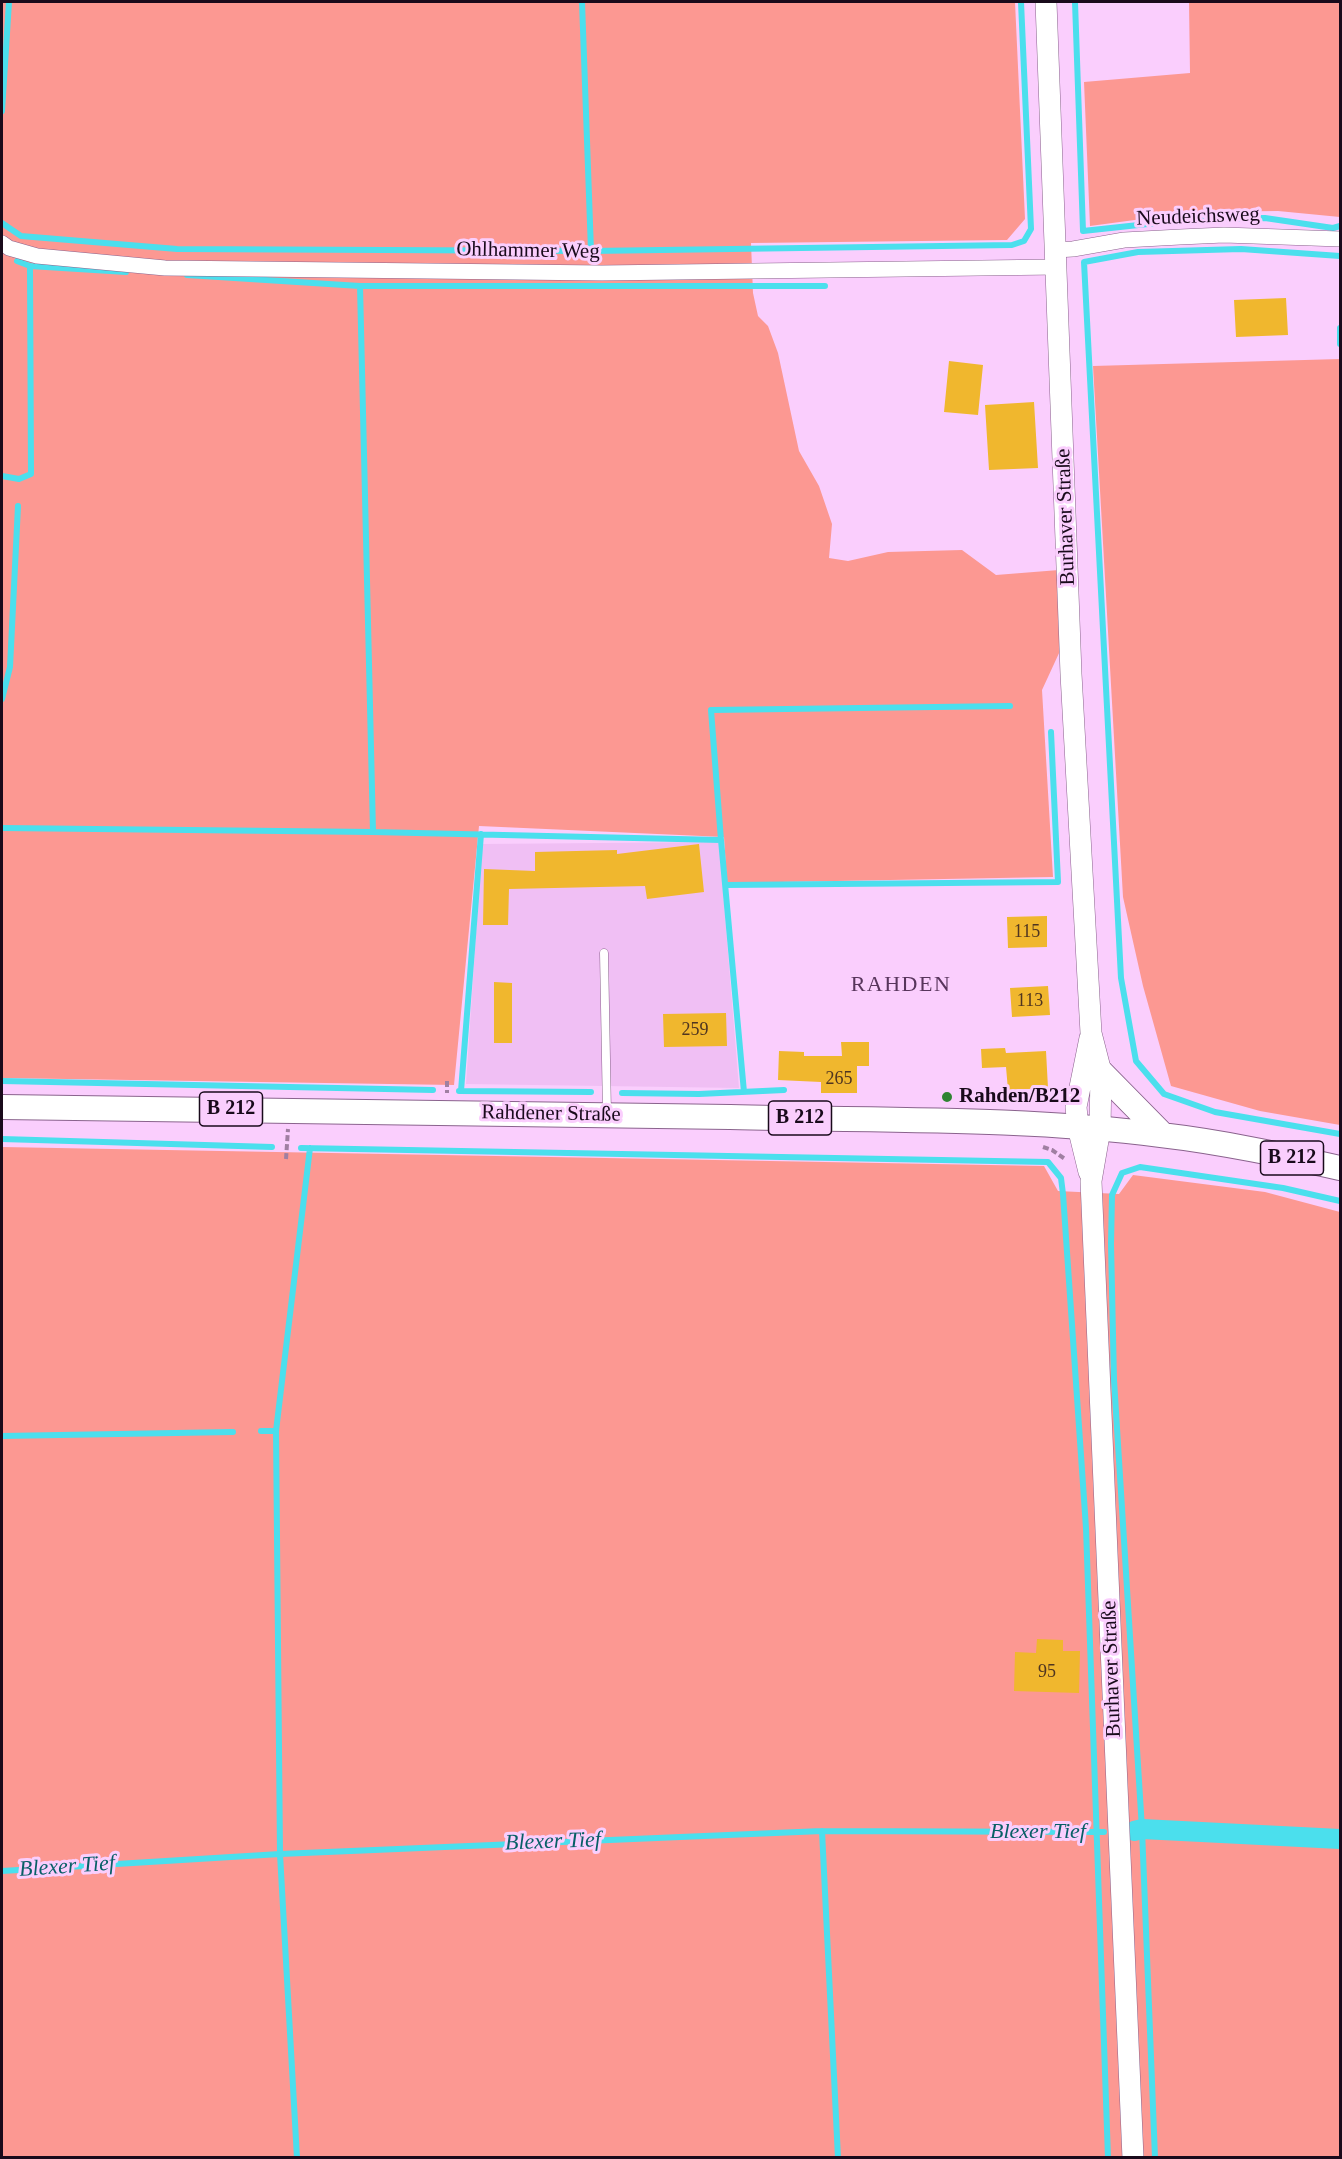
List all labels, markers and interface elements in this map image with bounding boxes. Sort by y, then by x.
street label: Neudeichsweg [1136,202,1260,232]
street label: Ohlhammer Weg [456,237,600,265]
street label: Burhaver Straße [1051,448,1081,586]
house number: 115 [1014,921,1040,943]
district label: RAHDEN [851,972,951,998]
house number: 113 [1017,990,1043,1012]
house number: 259 [682,1019,708,1041]
house number: 265 [826,1068,852,1090]
place label: Rahden/B212 [959,1084,1080,1110]
marker: Rahden/B212 [940,1090,954,1104]
road number: B 212 [200,1092,262,1126]
street label: Rahdener Straße [481,1100,621,1128]
road number: B 212 [768,1101,832,1135]
road number: B 212 [1260,1141,1324,1175]
street label: Burhaver Straße [1097,1600,1127,1738]
house number: 95 [1038,1661,1056,1683]
water label: Blexer Tief [990,1819,1086,1845]
water label: Blexer Tief [505,1827,601,1857]
water label: Blexer Tief [18,1850,116,1884]

